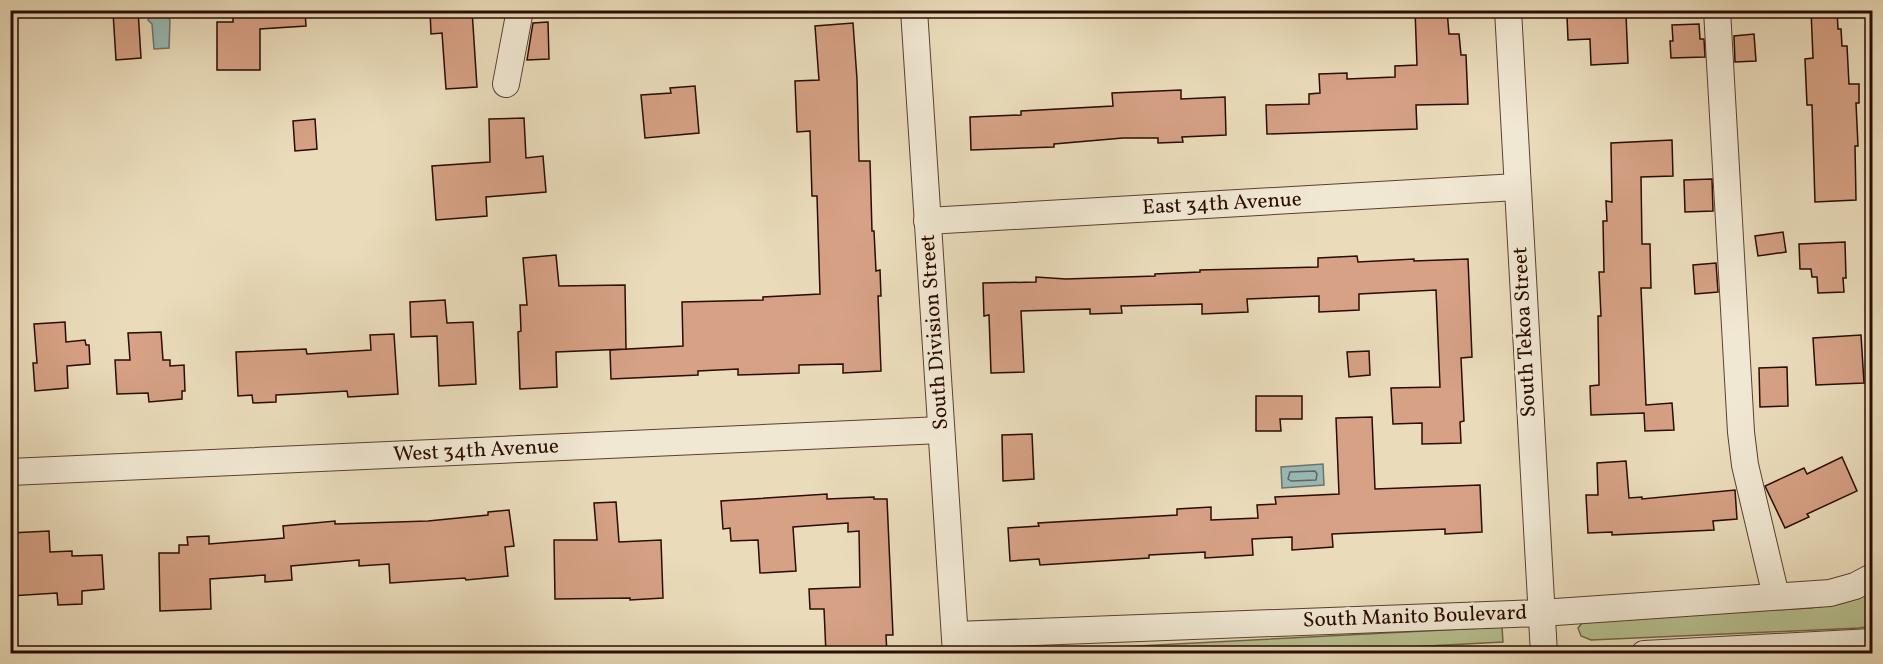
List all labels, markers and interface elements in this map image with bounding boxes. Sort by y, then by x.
street label: East 34th Avenue [1141,185,1303,223]
street label: South Division Street [914,233,956,431]
street label: South Tekoa Street [1506,246,1544,418]
street label: West 34th Avenue [392,432,560,470]
street label: South Manito Boulevard [1302,599,1528,635]

